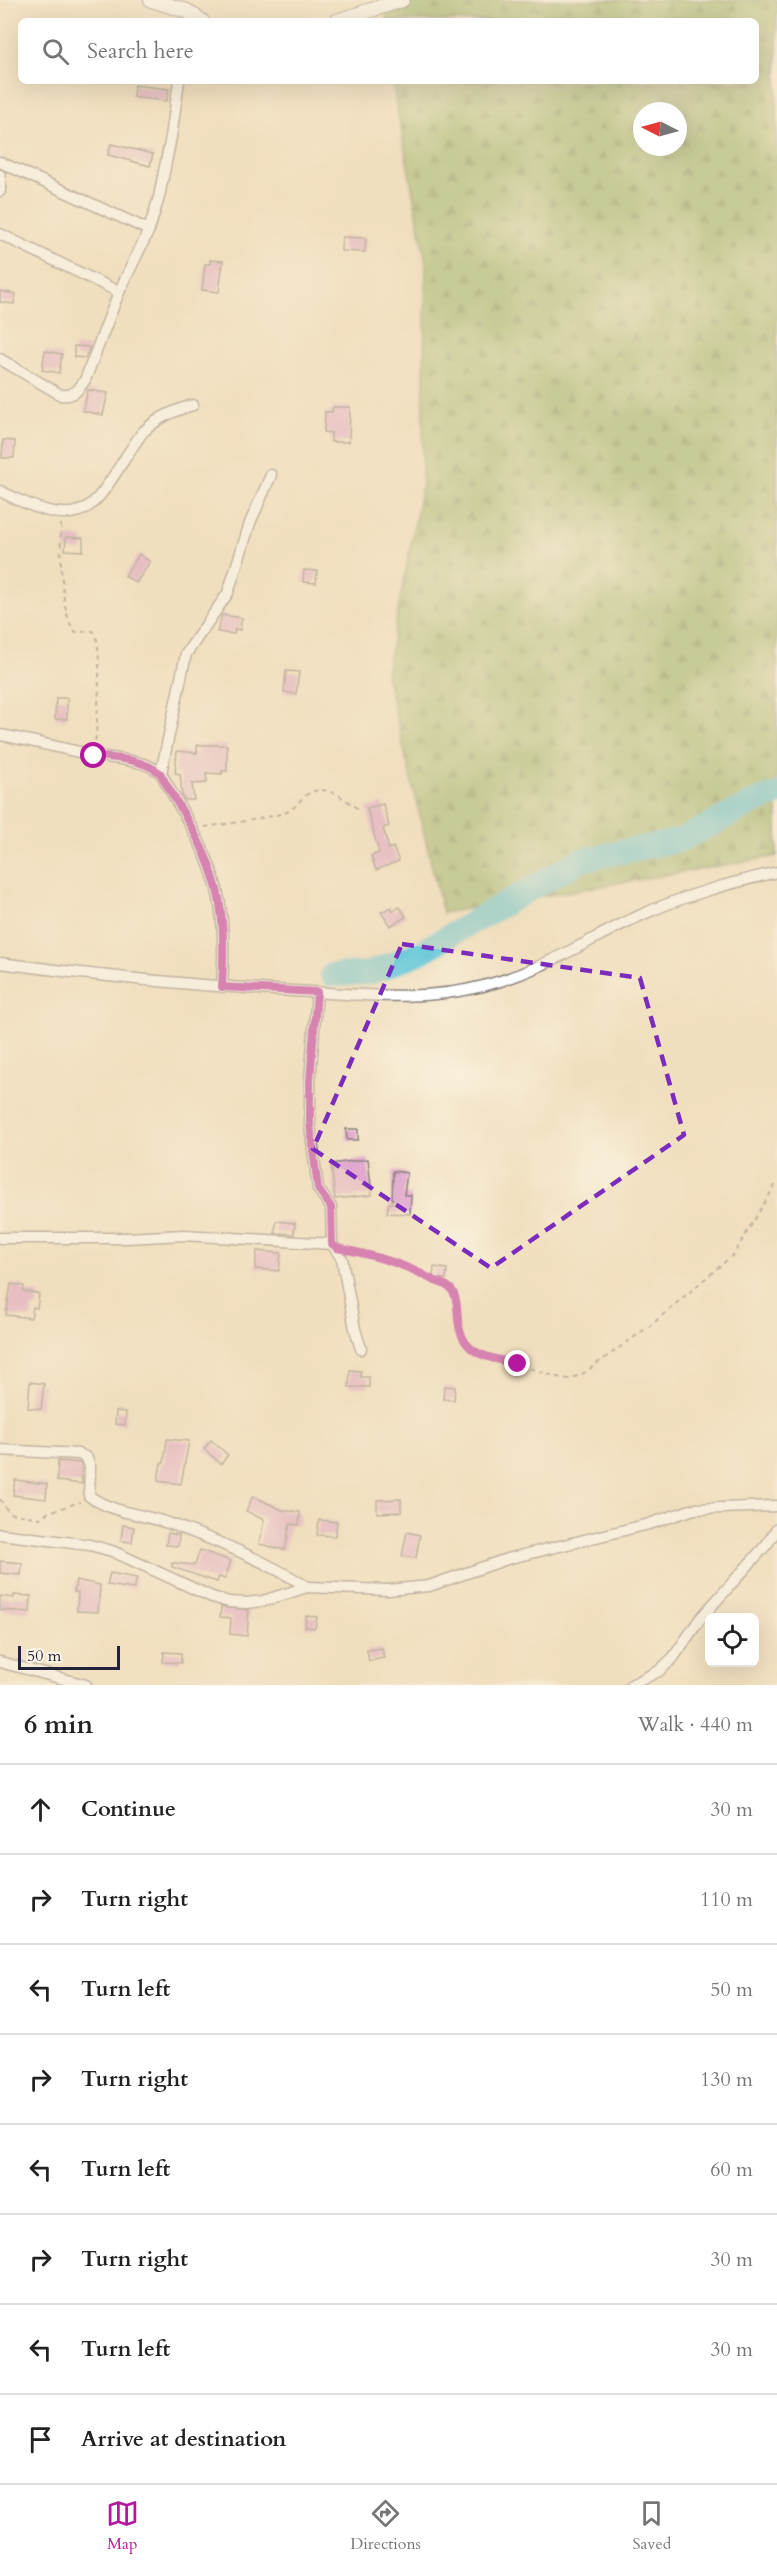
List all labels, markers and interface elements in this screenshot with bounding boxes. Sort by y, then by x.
search box [18,18,759,84]
icon: search [39,35,72,68]
text: Search here [87,36,194,66]
north arrow [633,102,687,156]
route start [80,742,106,768]
route end [504,1350,530,1376]
map controls [705,1613,759,1667]
button: locate [705,1613,759,1667]
scale bar [18,1643,120,1670]
text: 50 m [27,1645,61,1667]
text: 6 min [24,1707,93,1742]
text: Walk · 440 m [638,1711,753,1738]
icon: ahead [24,1793,57,1826]
text: Continue [81,1794,176,1824]
text: 30 m [710,1796,753,1823]
icon: right [24,1883,57,1916]
text: Turn right [81,1884,188,1914]
text: 110 m [700,1886,753,1913]
icon: left [24,1973,57,2006]
text: Turn left [81,1974,170,2004]
text: 50 m [710,1976,753,2003]
icon: right [24,2063,57,2096]
text: Turn right [81,2064,188,2094]
text: 130 m [700,2066,753,2093]
icon: left [24,2153,57,2186]
text: Turn left [81,2154,170,2184]
text: 60 m [710,2156,753,2183]
icon: right [24,2243,57,2276]
text: Turn right [81,2244,188,2274]
text: 30 m [710,2246,753,2273]
icon: left [24,2333,57,2366]
text: Turn left [81,2334,170,2364]
text: 30 m [710,2336,753,2363]
icon: arrive [24,2423,57,2456]
text: Arrive at destination [81,2424,286,2454]
tab: Map [106,2497,139,2555]
tab: Directions [350,2497,421,2555]
tab: Saved [632,2497,671,2555]

